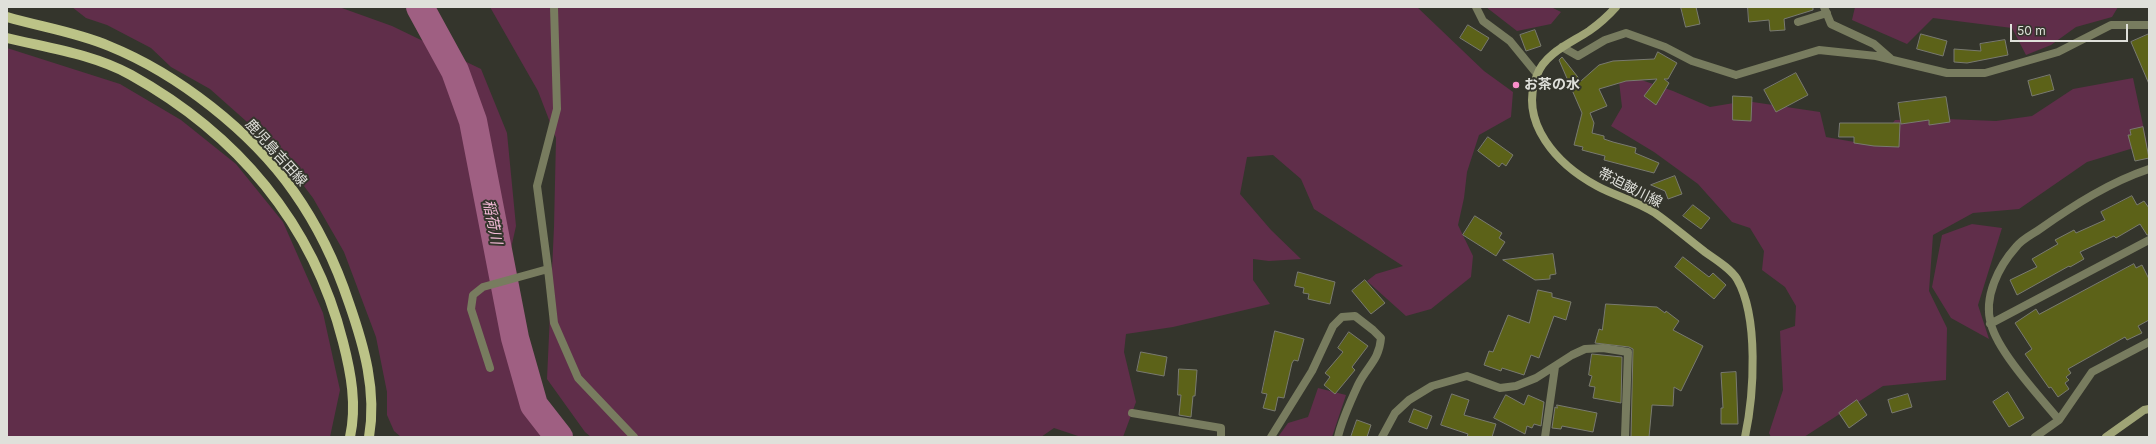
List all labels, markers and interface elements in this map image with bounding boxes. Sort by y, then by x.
scale bar [2012,16,2130,42]
text: 50 m [2017,23,2046,38]
place label: お茶の水 [1524,77,1580,93]
marker: お茶の水 [1511,80,1521,90]
street label: 鹿児島吉田線 [242,116,310,190]
street label: 帯迫皷川線 [1595,165,1665,211]
water label: 稲荷川 [479,198,505,246]

